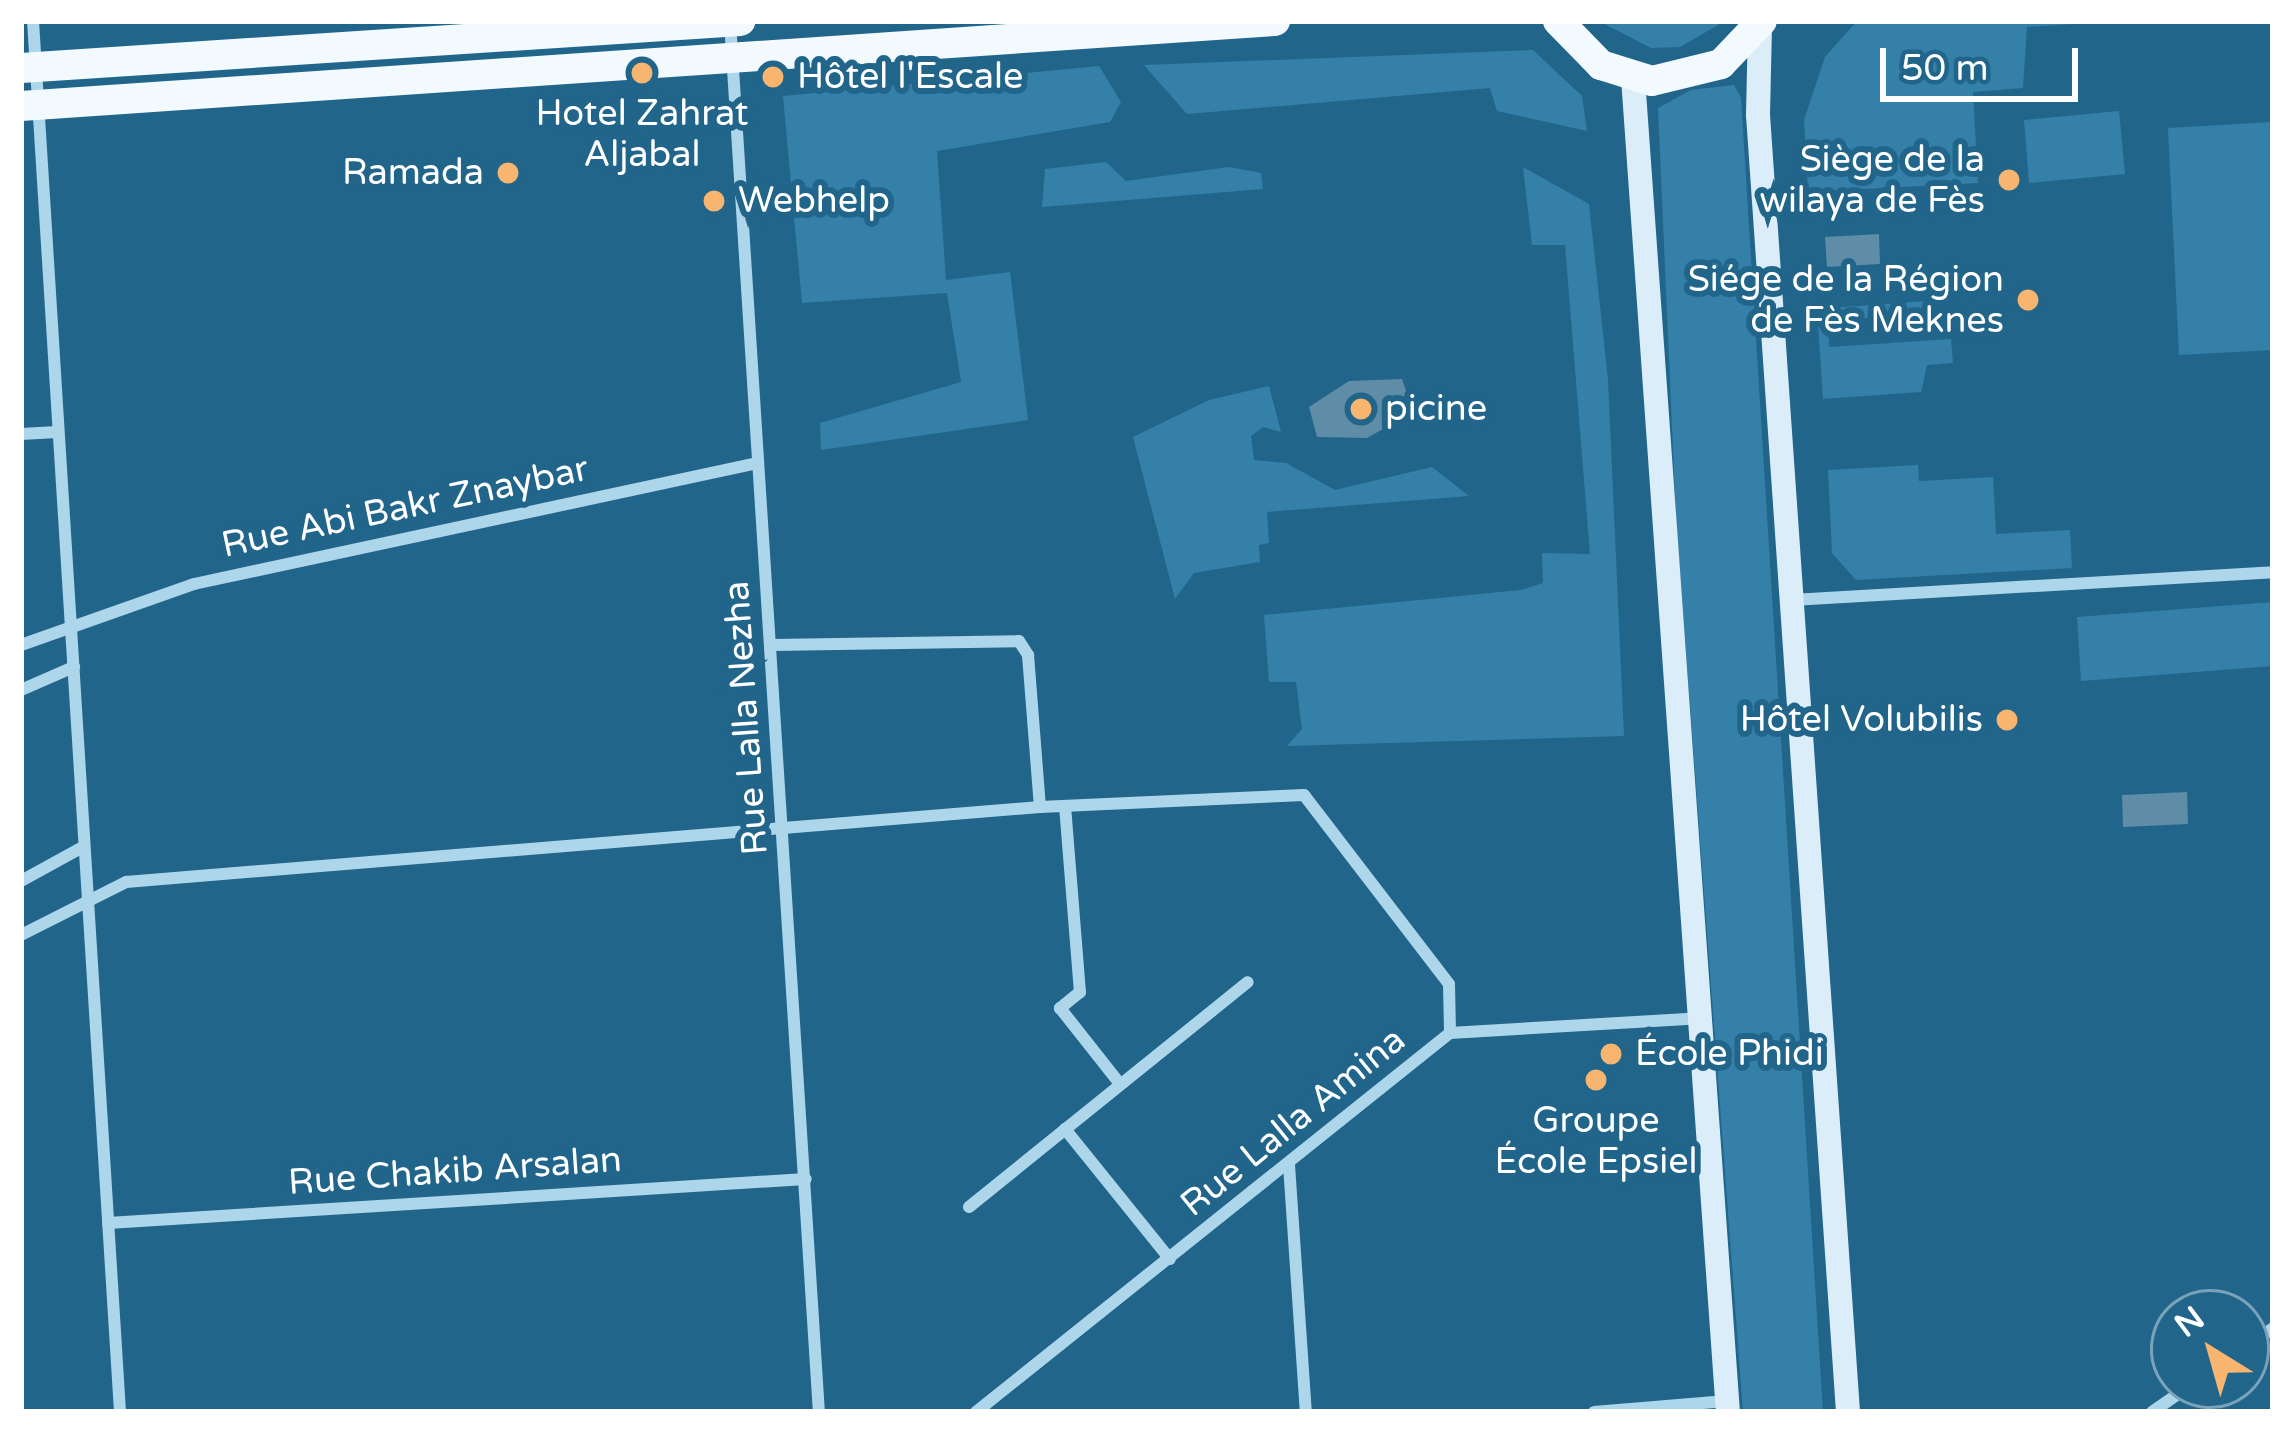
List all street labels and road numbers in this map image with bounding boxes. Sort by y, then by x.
street label: Rue Abi Bakr Znaybar [218,447,592,567]
street label: Rue Lalla Nezha [715,580,777,856]
street label: Rue Lalla Amina [1172,1018,1414,1226]
street label: Rue Chakib Arsalan [287,1138,623,1204]

